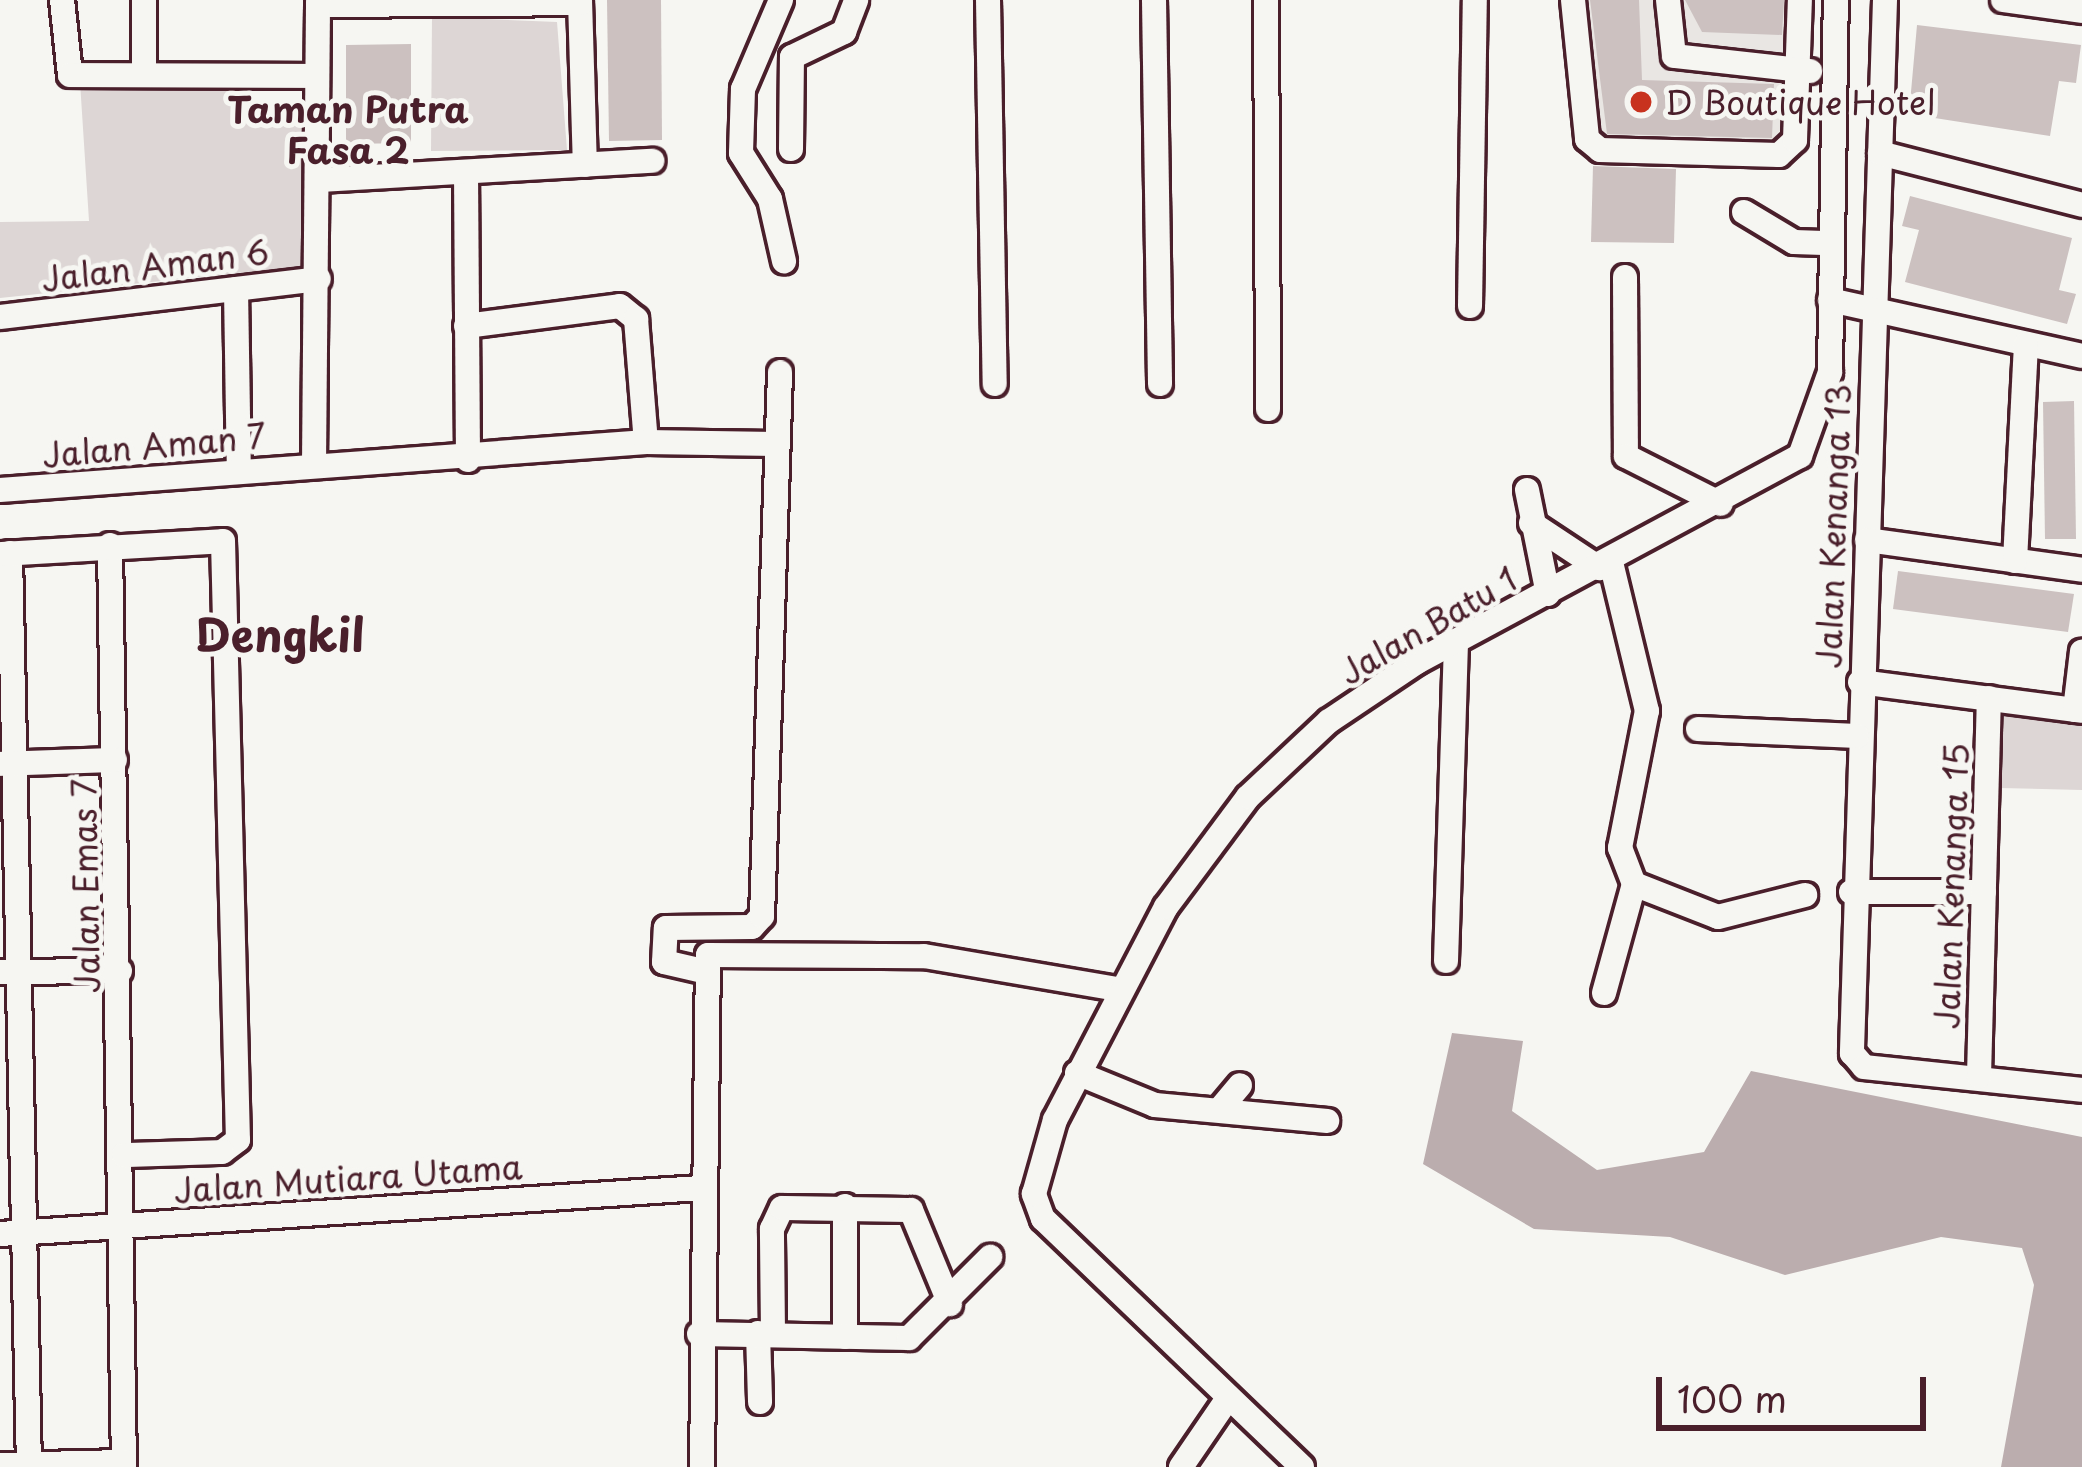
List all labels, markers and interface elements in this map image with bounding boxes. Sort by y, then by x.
place label: D Boutique Hotel [1665,82,1937,122]
district label: Taman Putra Fasa 2 [228,86,468,171]
marker: D Boutique Hotel [1628,89,1654,115]
street label: Jalan Aman 6 [38,231,272,299]
street label: Jalan Kenanga 13 [1808,383,1858,669]
street label: Jalan Aman 7 [40,415,268,475]
street label: Jalan Batu 1 [1331,558,1525,692]
district label: Dengkil [195,607,365,661]
street label: Jalan Kenanga 15 [1926,743,1976,1029]
street label: Jalan Emas 7 [63,778,107,994]
street label: Jalan Mutiara Utama [172,1146,524,1210]
scale bar [1662,1353,1932,1427]
text: 100 m [1677,1371,1787,1425]

